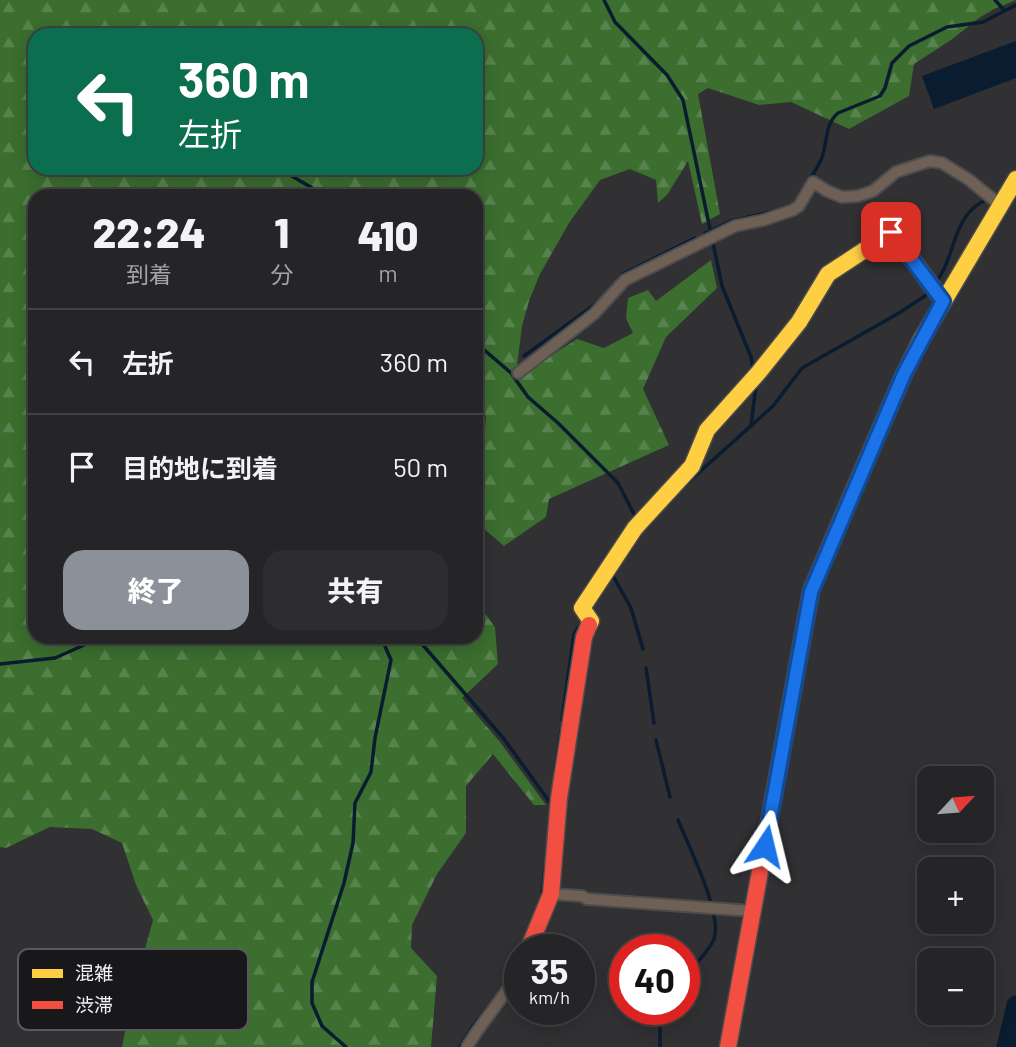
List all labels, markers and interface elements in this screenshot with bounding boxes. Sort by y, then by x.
text: 360 m [178,49,309,108]
icon: left [63,56,154,147]
text: 左折 [178,114,242,152]
pin [861,202,921,262]
text: 22:24 [92,206,206,256]
text: 1 [274,206,289,256]
text: 410 [358,209,419,259]
icon: arrive [872,213,910,251]
text: m [379,259,398,287]
text: 到着 [126,260,172,288]
text: 分 [270,260,293,288]
icon: left [63,343,101,381]
text: 360 m [380,346,448,377]
text: 左折 [122,347,174,378]
icon: arrive [63,448,101,486]
text: 50 m [393,451,448,482]
text: 目的地に到着 [122,452,278,483]
button: 終了 [63,550,249,630]
button: 共有 [263,550,448,630]
north arrow [917,766,994,844]
map controls [917,766,994,1025]
position arrow [728,809,802,883]
button: + [917,857,994,934]
speed limit sign: 40 [609,934,700,1025]
button: − [917,948,994,1025]
legend [18,949,248,1030]
text: 35 [531,949,568,991]
text: 混雑 [75,961,113,984]
text: km/h [529,986,570,1008]
text: 渋滞 [75,993,113,1016]

